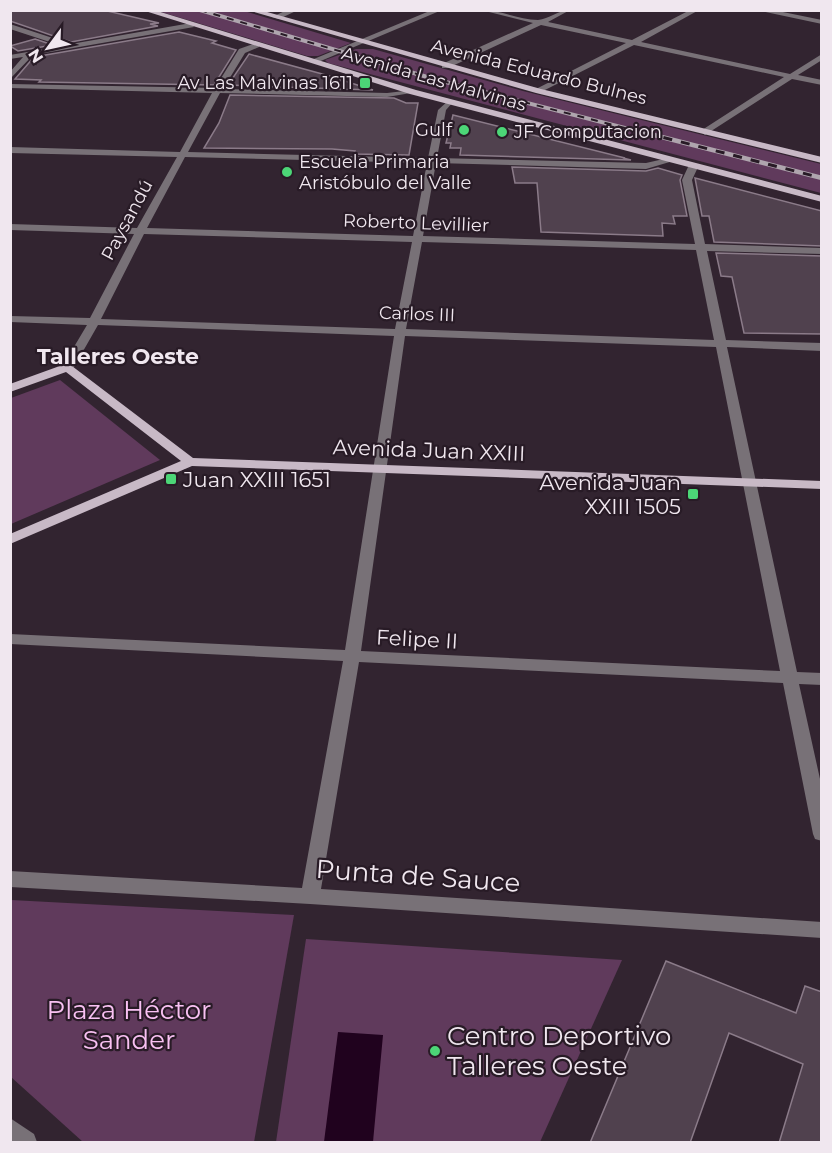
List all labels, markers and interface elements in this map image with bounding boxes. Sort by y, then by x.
north arrow [18,18,78,78]
street label: Avenida Eduardo Bulnes [429,35,649,110]
street label: Avenida Las Malvinas [339,42,529,116]
text: N [24,45,47,66]
place label: Av Las Malvinas 1611 [177,72,353,94]
marker: Av Las Malvinas 1611 [358,76,372,90]
place label: Gulf [415,119,453,141]
place label: JF Computacion [513,121,662,143]
marker: Gulf [457,123,471,137]
marker: JF Computacion [495,125,509,139]
place label: Escuela Primaria Aristóbulo del Valle [299,151,472,194]
marker: Escuela Primaria Aristóbulo del Valle [280,165,294,179]
street label: Paysandú [97,176,157,264]
street label: Roberto Levillier [343,209,489,237]
street label: Carlos III [379,302,455,326]
district label: Talleres Oeste [37,343,199,370]
street label: Avenida Juan XXIII [332,434,526,466]
place label: Juan XXIII 1651 [182,467,331,492]
place label: Avenida Juan XXIII 1505 [540,470,681,519]
marker: Juan XXIII 1651 [164,472,178,486]
marker: Avenida Juan XXIII 1505 [686,487,700,501]
street label: Felipe II [375,624,459,654]
street label: Punta de Sauce [315,853,521,899]
park label: Plaza Héctor Sander [47,994,211,1056]
place label: Centro Deportivo Talleres Oeste [447,1020,671,1082]
marker: Centro Deportivo Talleres Oeste [428,1044,442,1058]

